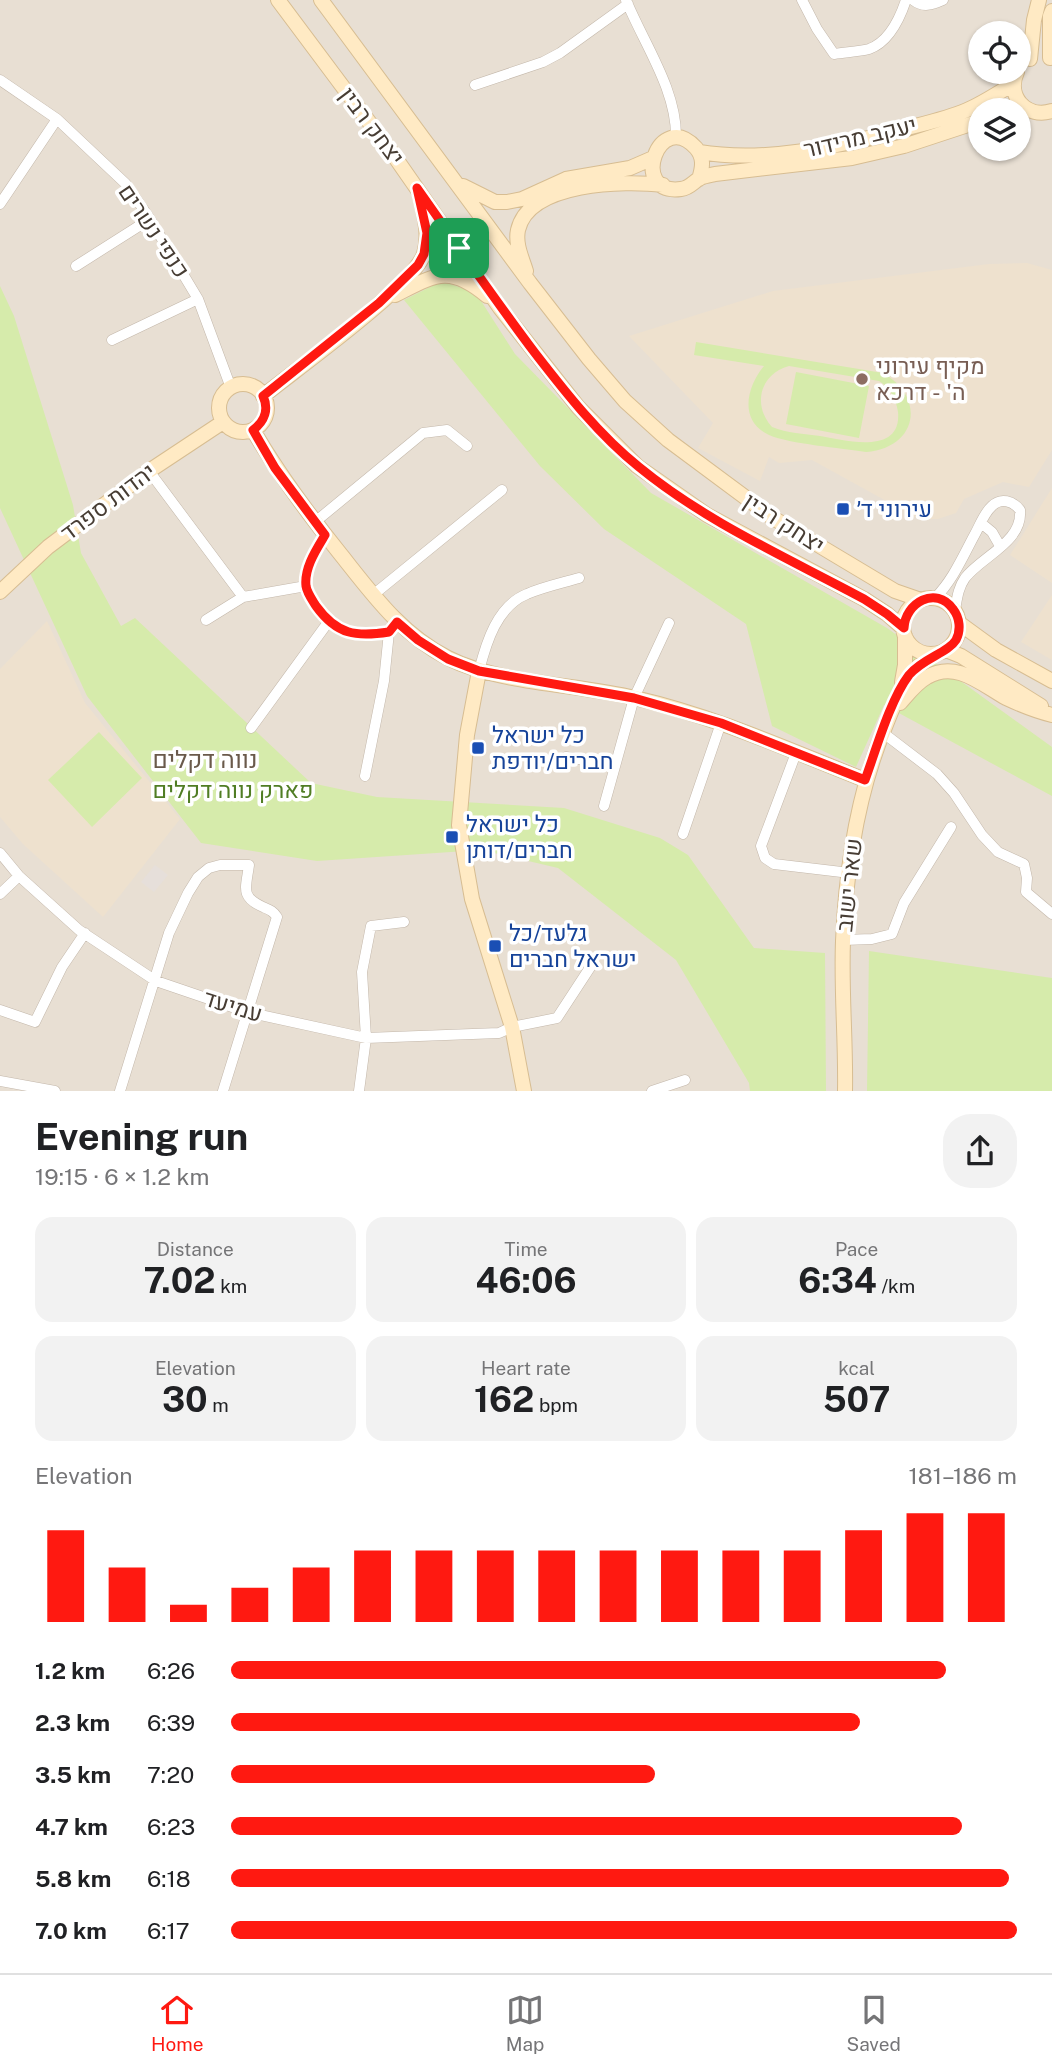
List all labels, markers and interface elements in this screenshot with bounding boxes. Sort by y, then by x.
map controls [968,21,1031,161]
button: locate [968,21,1031,84]
street label: יצחק רבין [334,82,410,170]
button: layers [968,98,1031,161]
street label: יעקב מרידור [801,110,919,163]
street label: כנפי נשרים [113,179,196,283]
pin [429,218,489,278]
icon: arrive [440,229,478,267]
place label: מקיף עירוני ה' - דרכא [876,352,985,405]
marker: מקיף עירוני ה' - דרכא [854,371,870,387]
street label: יהדות ספרד [55,457,160,546]
street label: יצחק רבין [739,487,829,558]
place label: עירוני ד׳ [857,495,932,522]
marker: עירוני ד׳ [835,501,851,517]
place label: כל ישראל חברים/יודפת [492,721,613,774]
marker: כל ישראל חברים/יודפת [470,740,486,756]
district label: נווה דקלים [152,745,258,773]
park label: פארק נווה דקלים [152,776,314,803]
place label: כל ישראל חברים/דותן [466,810,573,863]
marker: כל ישראל חברים/דותן [444,829,460,845]
street label: שאר ישוב [830,837,867,933]
place label: גלעד/כל ישראל חברים [509,919,637,972]
marker: גלעד/כל ישראל חברים [487,938,503,954]
street label: עמיעד [200,984,266,1027]
text: Evening run [35,1114,248,1159]
button: share [943,1114,1017,1188]
text: 19:15 · 6 × 1.2 km [35,1163,209,1190]
text: Distance [157,1238,234,1260]
text: Time [504,1238,548,1260]
text: Pace [835,1238,878,1260]
text: 7.02 [143,1260,216,1301]
text: 46:06 [475,1260,577,1301]
text: 6:34 [798,1260,877,1301]
text: km [216,1275,247,1297]
text: /km [877,1275,915,1297]
text: Elevation [155,1357,236,1379]
text: Heart rate [481,1357,571,1379]
text: kcal [838,1357,875,1379]
text: 30 [162,1379,208,1420]
text: 162 [474,1379,534,1420]
text: 507 [823,1379,890,1420]
text: m [208,1394,229,1416]
text: bpm [534,1394,578,1416]
text: Elevation [35,1462,133,1489]
text: 181–186 m [908,1462,1017,1489]
text: 1.2 km [35,1657,105,1684]
text: 6:26 [147,1657,195,1684]
text: 2.3 km [35,1709,110,1736]
text: 6:39 [147,1709,195,1736]
text: 3.5 km [35,1761,111,1788]
text: 7:20 [147,1761,194,1788]
text: 4.7 km [35,1813,108,1840]
text: 6:23 [147,1813,195,1840]
text: 5.8 km [35,1865,111,1892]
text: 6:18 [147,1865,191,1892]
text: 7.0 km [35,1917,107,1944]
text: 6:17 [147,1917,190,1944]
tab: Home [151,1991,203,2055]
tab: Map [506,1991,544,2055]
tab: Saved [847,1991,901,2055]

